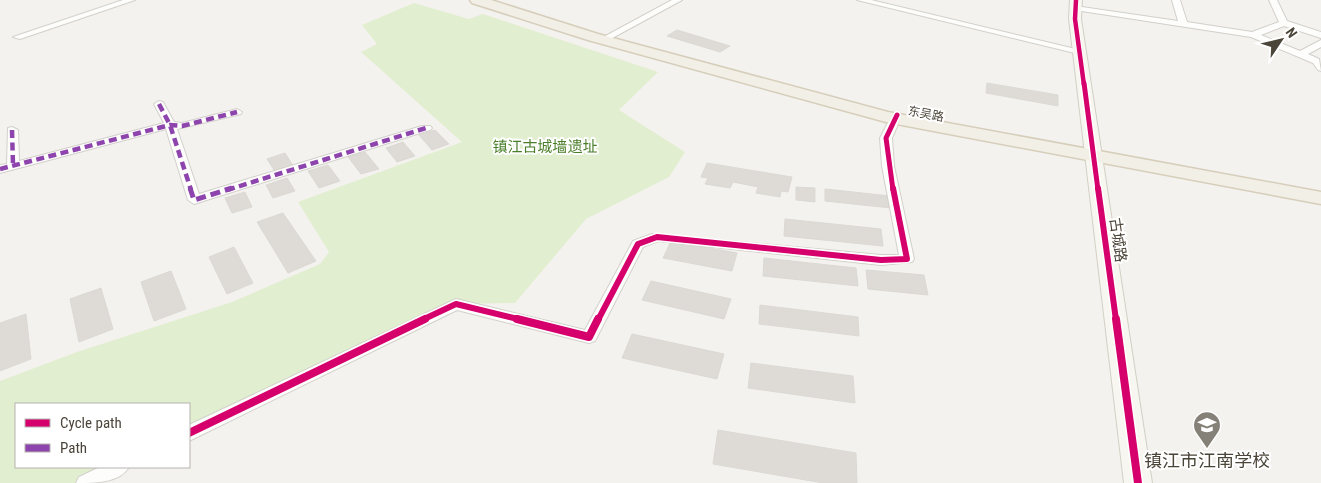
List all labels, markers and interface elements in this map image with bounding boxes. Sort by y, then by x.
north arrow [1256,15,1306,65]
text: N [1283,24,1301,41]
street label: 东吴路 [907,104,945,124]
park label: 镇江古城墙遗址 [492,138,598,156]
street label: 古城路 [1106,216,1130,264]
legend [15,403,190,468]
school or university icon: 镇江市江南学校 [1192,410,1222,449]
text: Cycle path [60,414,122,432]
text: Path [60,439,87,457]
place label: 镇江市江南学校 [1144,450,1270,471]

